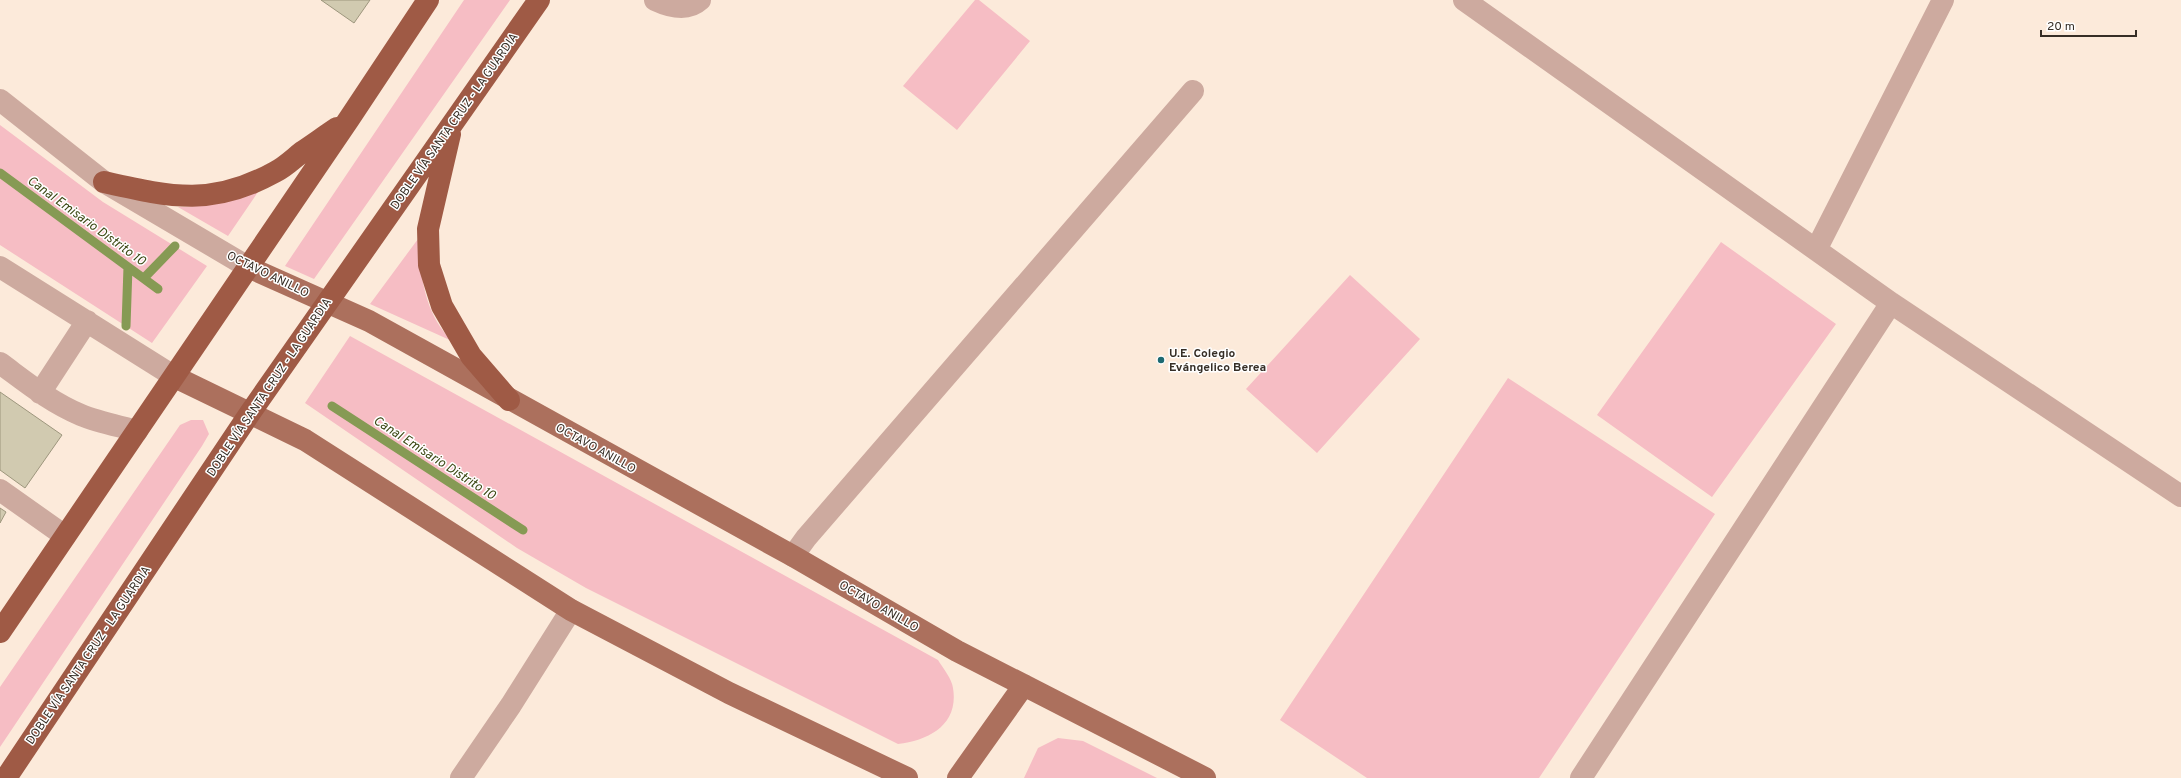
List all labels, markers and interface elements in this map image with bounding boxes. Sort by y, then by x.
scale bar [2041,12,2136,38]
text: 20 m [2047,19,2075,35]
street label: DOBLE VÍA SANTA CRUZ - LA GUARDIA [387,30,522,213]
water label: Canal Emisario Distrito 10 [23,173,148,270]
street label: OCTAVO ANILLO [224,248,311,302]
street label: DOBLE VÍA SANTA CRUZ - LA GUARDIA [204,295,336,480]
place label: U.E. Colegio Evángelico Berea [1169,346,1266,376]
marker: U.E. Colegio Evángelico Berea [1156,355,1166,365]
water label: Canal Emisario Distrito 10 [370,413,498,504]
street label: OCTAVO ANILLO [552,420,639,478]
street label: DOBLE VÍA SANTA CRUZ - LA GUARDIA [23,563,155,748]
street label: OCTAVO ANILLO [836,578,921,636]

